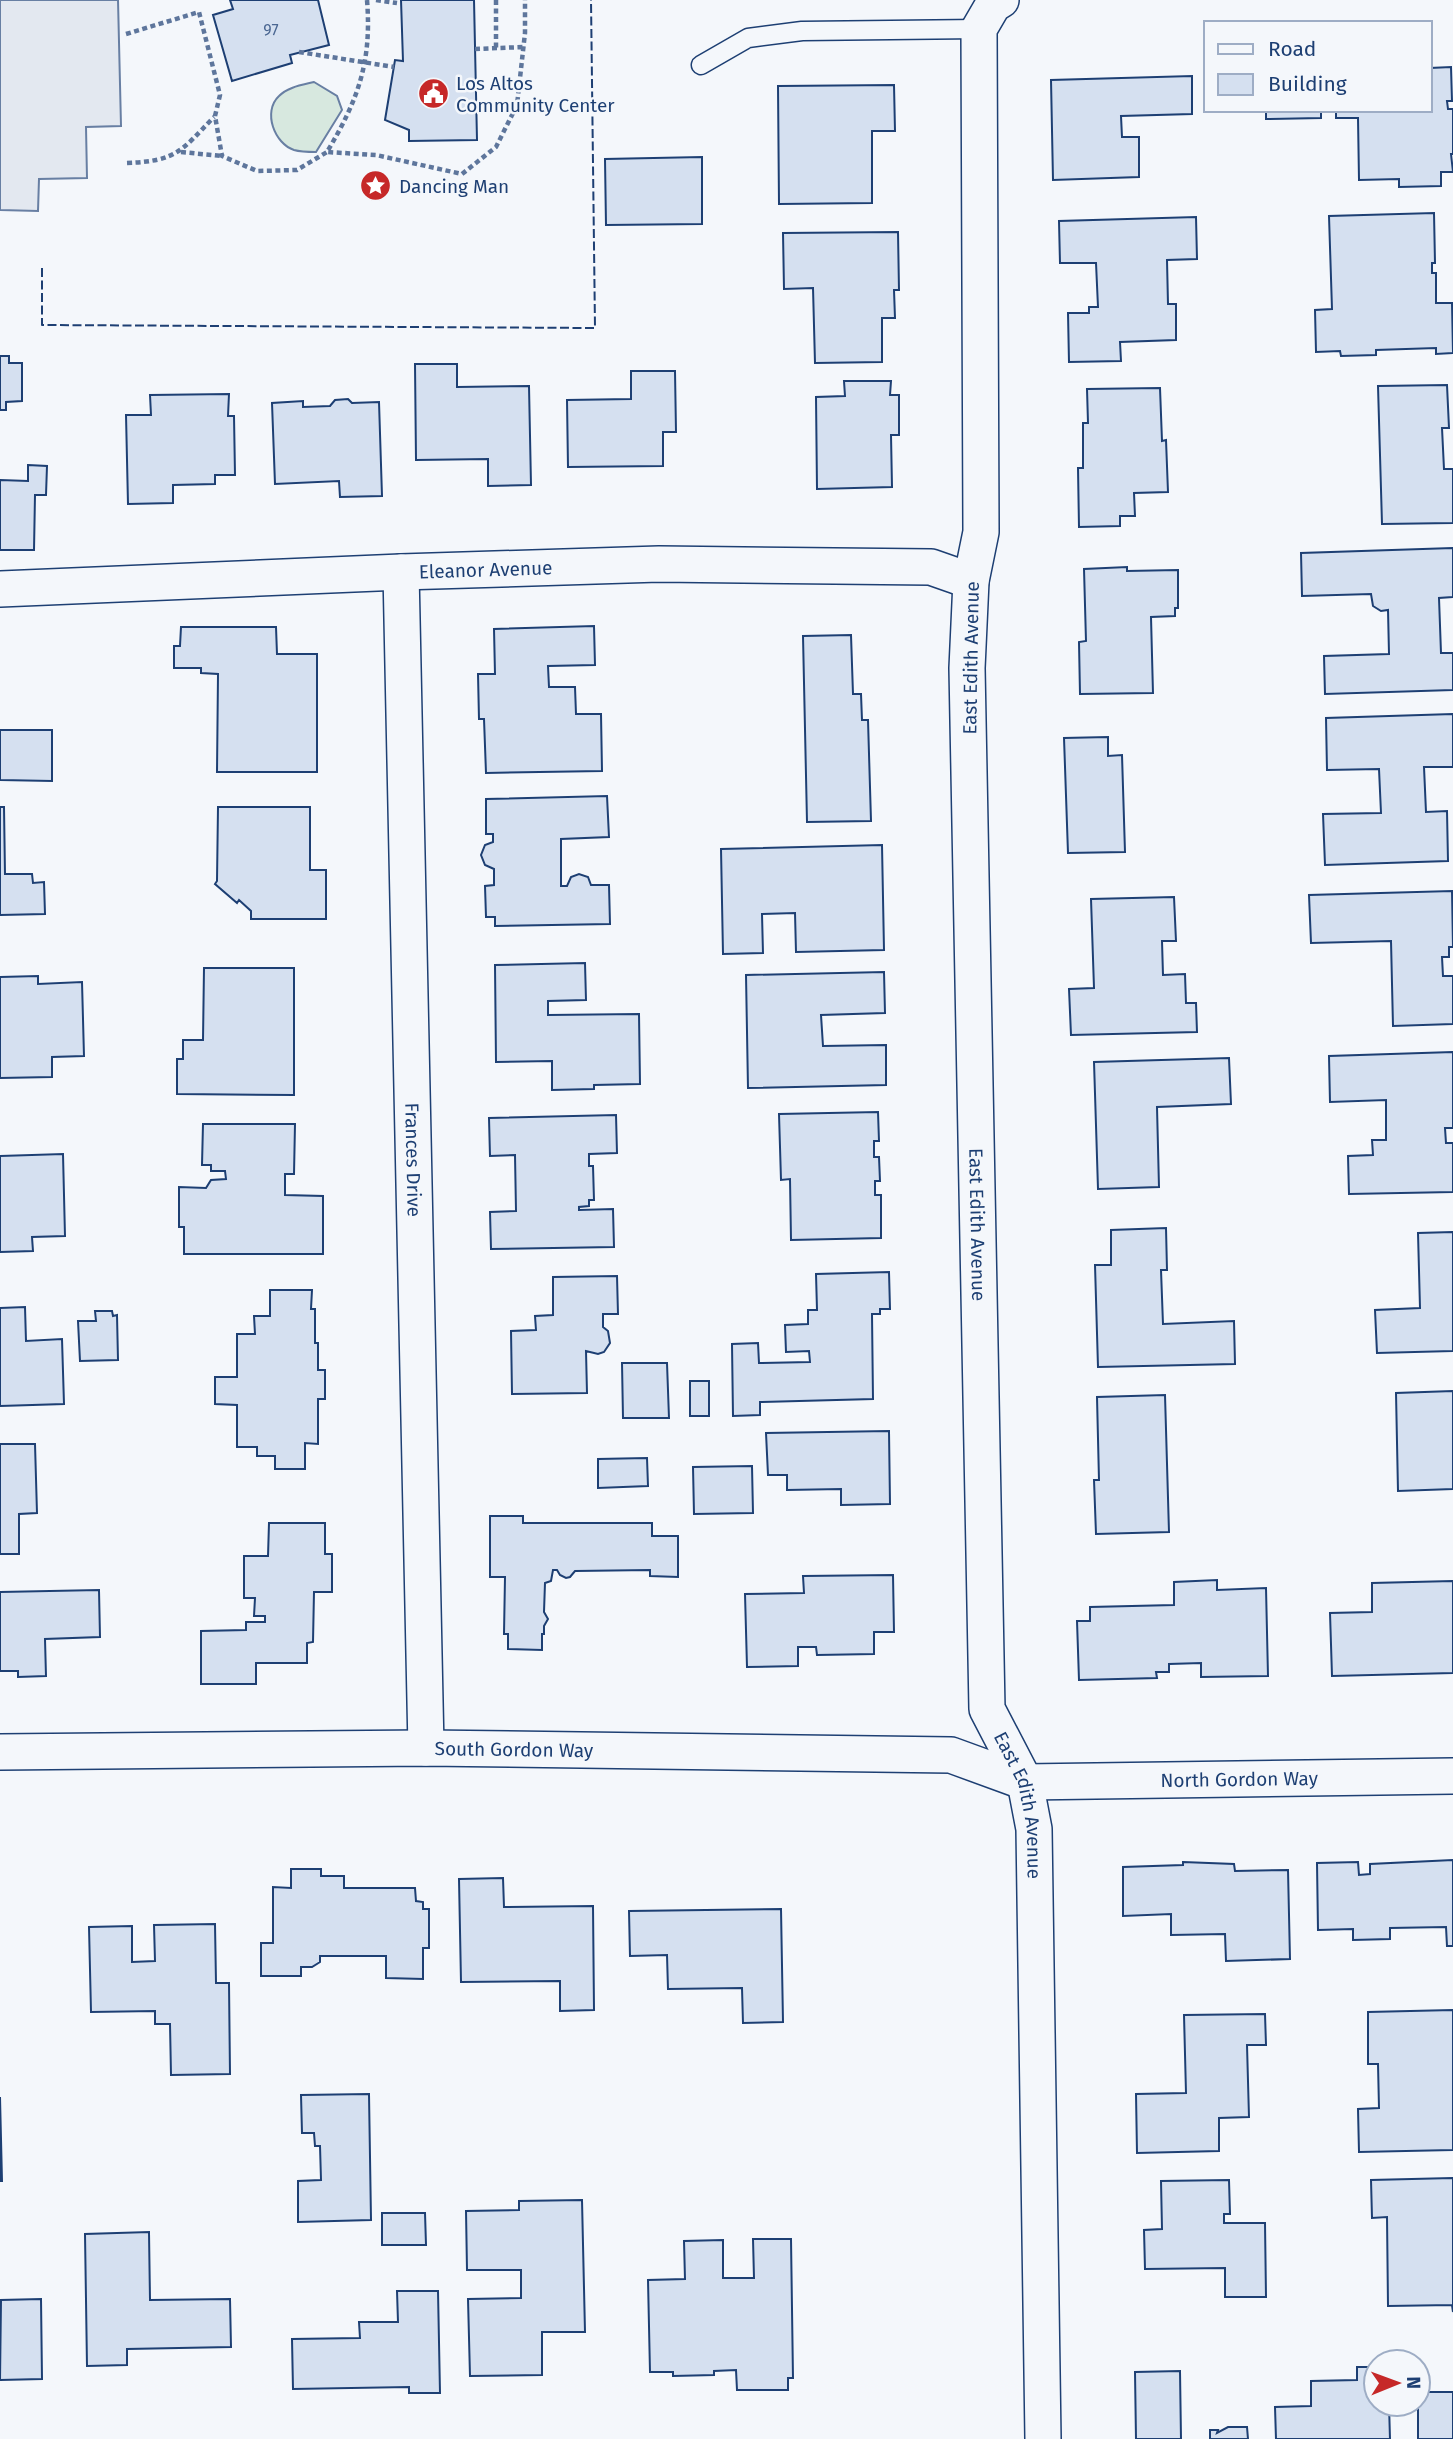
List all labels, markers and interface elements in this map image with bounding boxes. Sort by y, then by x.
house number: 97 [263,21,279,40]
legend [1204,21,1432,112]
text: Road [1268,36,1316,62]
text: Building [1268,71,1347,97]
place label: Los Altos Community Center [456,72,615,117]
public building icon: Los Altos Community Center [416,77,450,111]
place icon: Dancing Man [359,169,393,203]
place label: Dancing Man [399,175,509,198]
street label: Eleanor Avenue [418,556,553,583]
street label: East Edith Avenue [958,581,984,735]
street label: Frances Drive [401,1102,426,1217]
street label: East Edith Avenue [965,1148,991,1302]
street label: East Edith Avenue [989,1727,1046,1879]
street label: South Gordon Way [434,1737,594,1762]
street label: North Gordon Way [1160,1766,1319,1792]
north arrow [1362,2348,1432,2418]
text: N [1402,2376,1425,2389]

